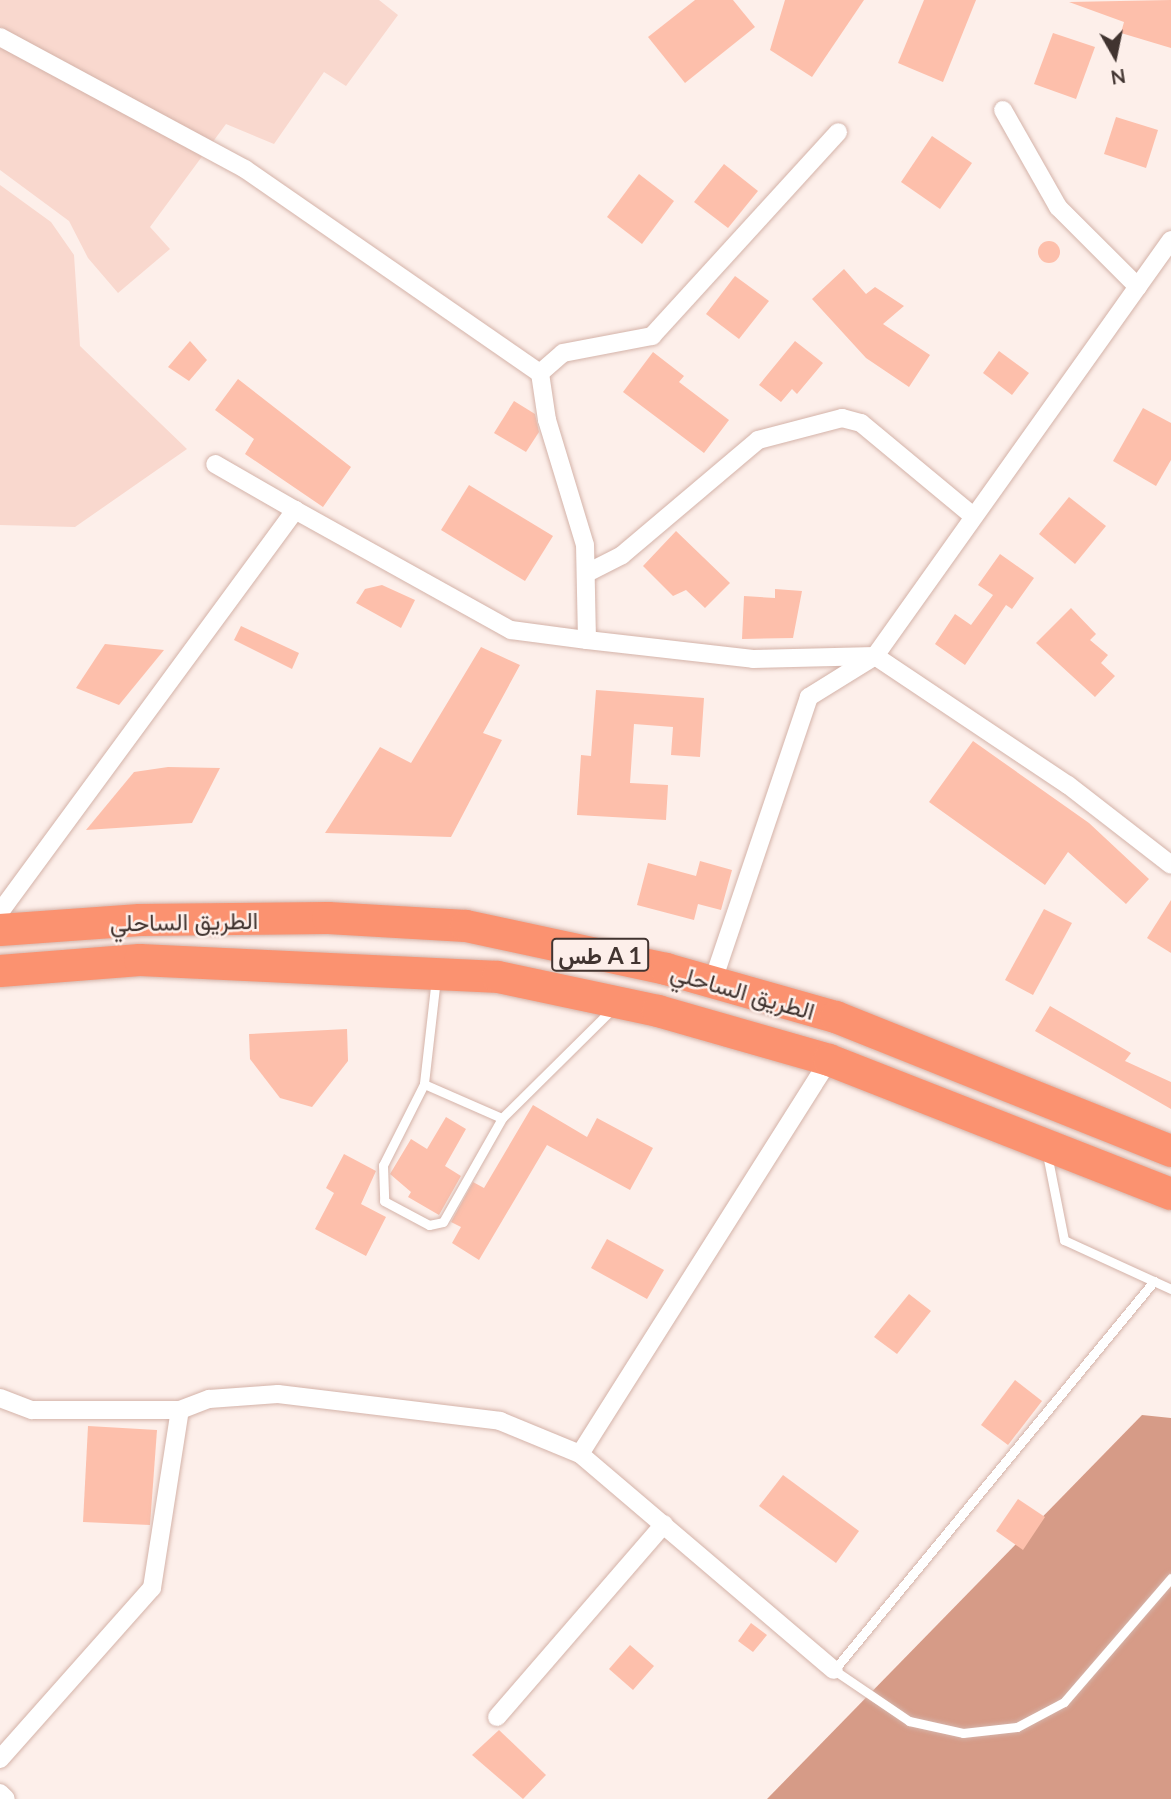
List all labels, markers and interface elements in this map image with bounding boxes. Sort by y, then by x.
north arrow [1080,21,1150,91]
text: N [1109,65,1127,90]
street label: الطريق الساحلي [110,905,258,937]
road number: طس A 1 [549,936,651,974]
street label: الطريق الساحلي [668,957,818,1025]

